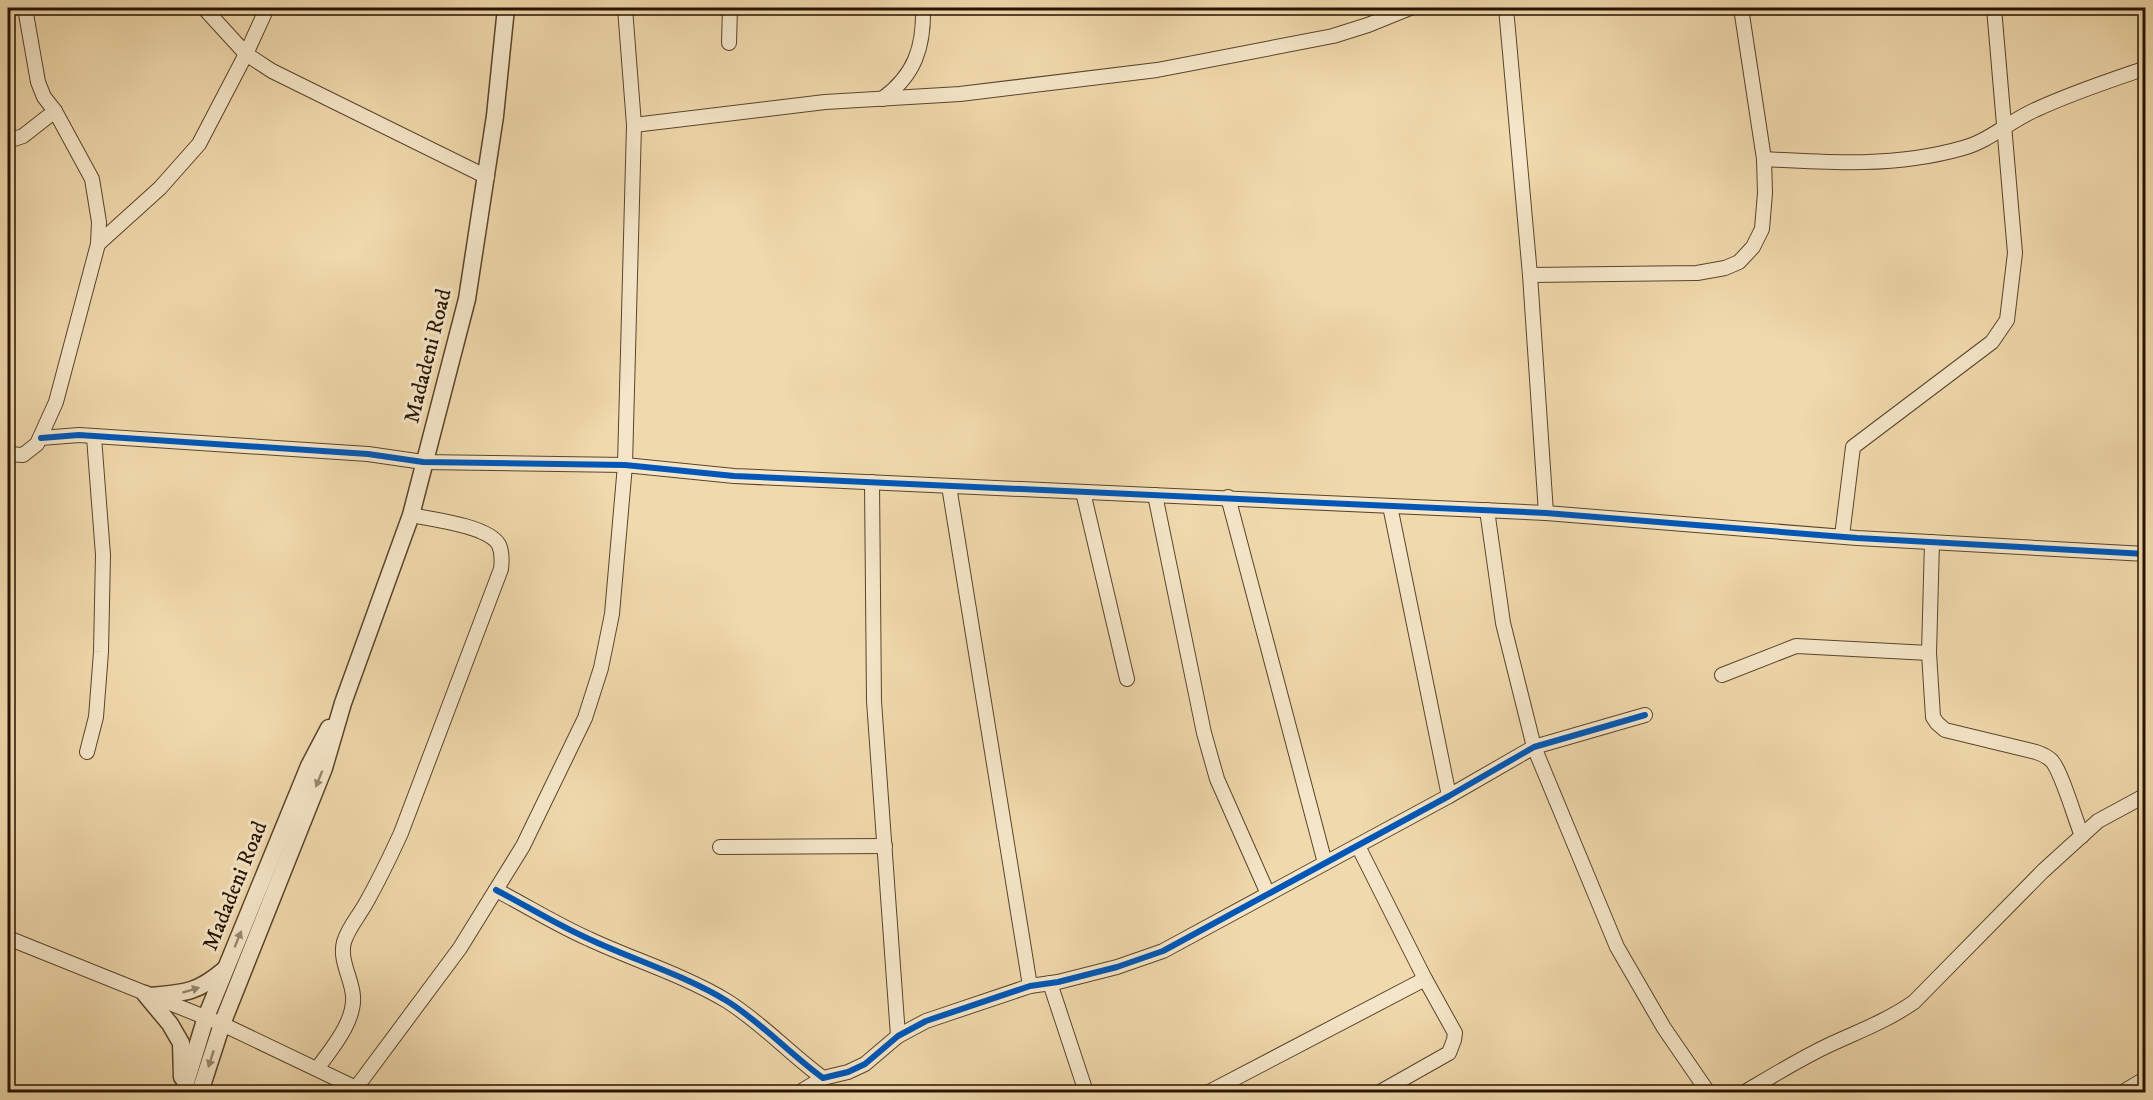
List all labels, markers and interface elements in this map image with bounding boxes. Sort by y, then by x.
street label: Madadeni Road [398,286,458,426]
one-way arrow [314,771,324,789]
street label: Madadeni Road [197,817,273,955]
one-way arrow [233,929,243,947]
one-way arrow [182,985,200,994]
one-way arrow [206,1050,215,1068]

